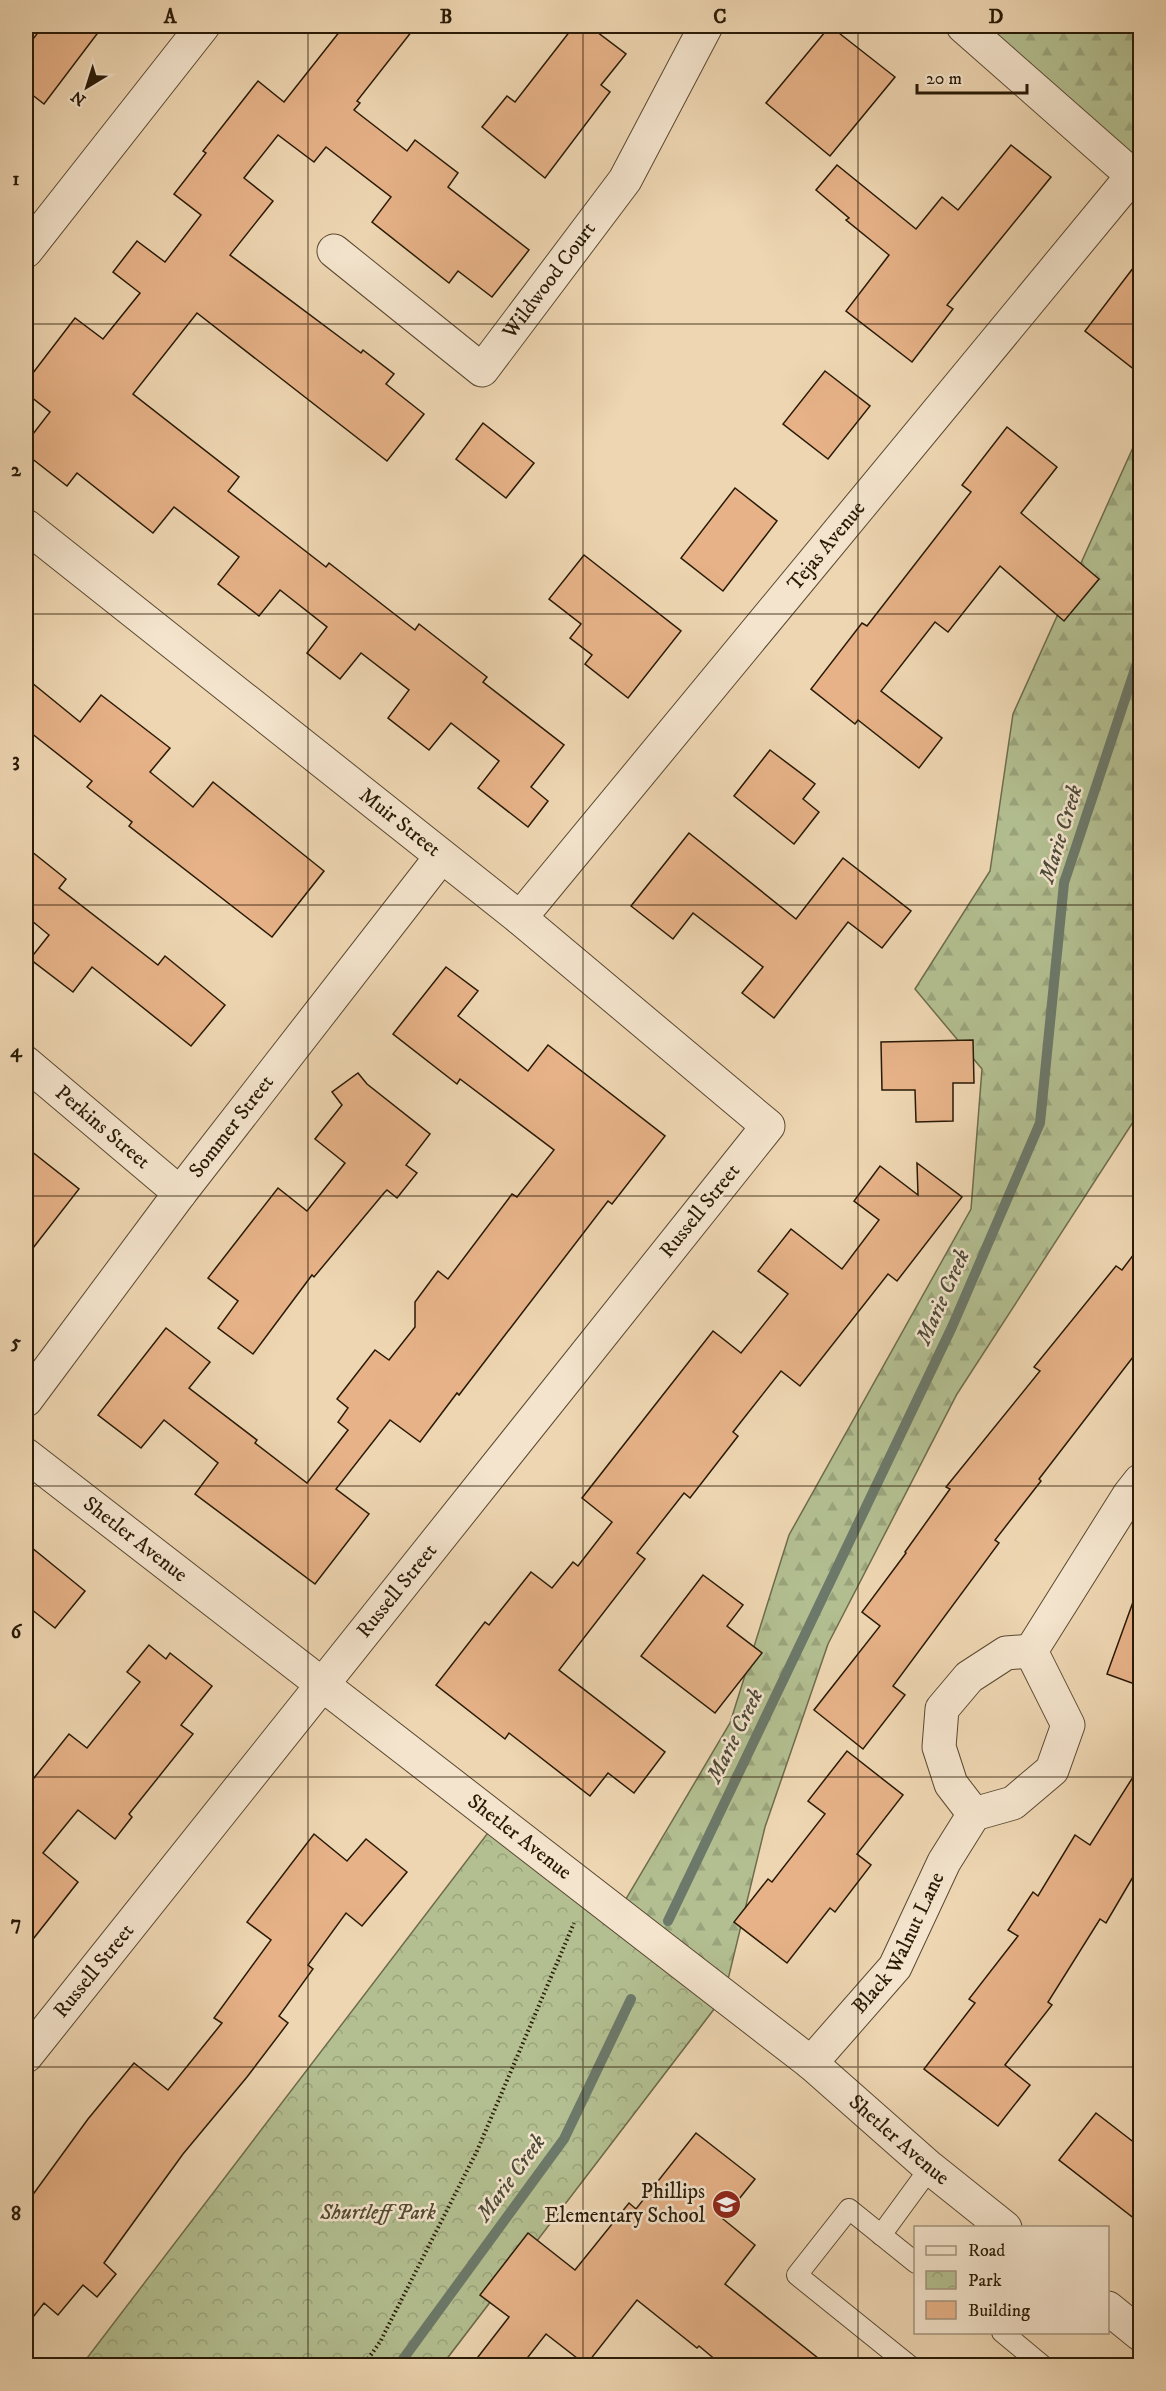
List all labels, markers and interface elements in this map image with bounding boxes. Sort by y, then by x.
text: A [163,5,178,30]
text: B [440,5,452,30]
text: C [713,5,727,30]
text: D [989,5,1004,30]
north arrow [57,57,117,117]
scale bar [917,57,1026,95]
text: 20 m [926,68,962,90]
text: N [67,86,90,110]
text: 1 [12,167,20,192]
street label: Wildwood Court [497,217,602,345]
text: 2 [11,458,22,483]
street label: Tejas Avenue [782,496,872,596]
text: 3 [12,748,20,773]
water label: Marie Creek [1033,781,1089,888]
street label: Muir Street [354,782,446,863]
text: 4 [10,1039,23,1064]
street label: Sommer Street [183,1070,280,1183]
street label: Perkins Street [50,1080,155,1175]
street label: Russell Street [654,1158,746,1263]
water label: Marie Creek [909,1245,976,1350]
text: 5 [10,1330,21,1355]
street label: Shetler Avenue [78,1491,193,1588]
street label: Russell Street [351,1538,443,1643]
text: 6 [11,1620,23,1645]
water label: Marie Creek [700,1684,770,1789]
street label: Shetler Avenue [462,1788,577,1886]
street label: Black Walnut Lane [847,1868,951,2019]
text: 7 [11,1911,21,1936]
street label: Russell Street [48,1918,140,2023]
street label: Shetler Avenue [843,2089,955,2191]
water label: Marie Creek [469,2129,552,2228]
place label: Phillips Elementary School [544,2179,706,2229]
school or university icon: Phillips Elementary School [710,2188,742,2220]
park label: Shurtleff Park [319,2200,436,2226]
text: 8 [11,2202,21,2227]
legend [914,2226,1109,2334]
text: Road [968,2240,1005,2262]
text: Park [968,2270,1002,2292]
text: Building [968,2300,1030,2322]

